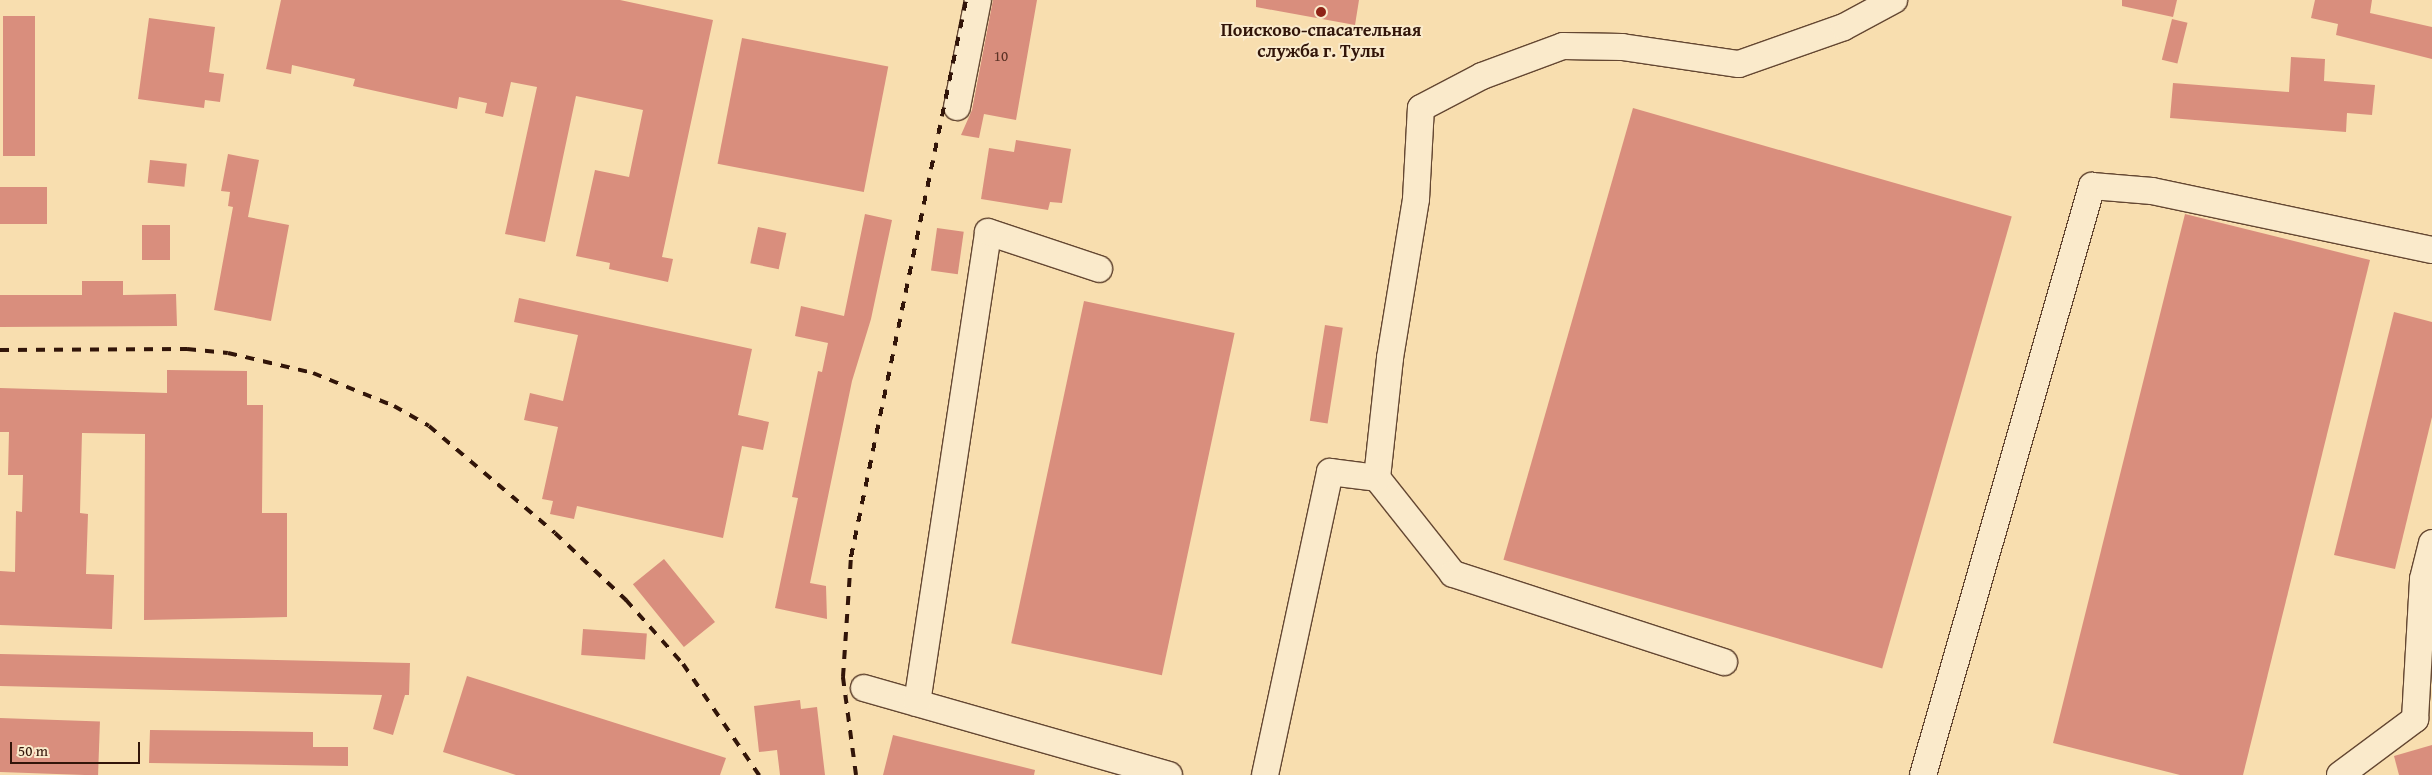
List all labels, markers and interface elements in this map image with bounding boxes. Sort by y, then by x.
marker: Поисково-спасательная служба г. Тулы [1315,6,1327,18]
place label: Поисково-спасательная служба г. Тулы [1221,20,1421,62]
house number: 10 [994,47,1008,65]
scale bar [12,732,142,764]
text: 50 m [18,740,48,761]

